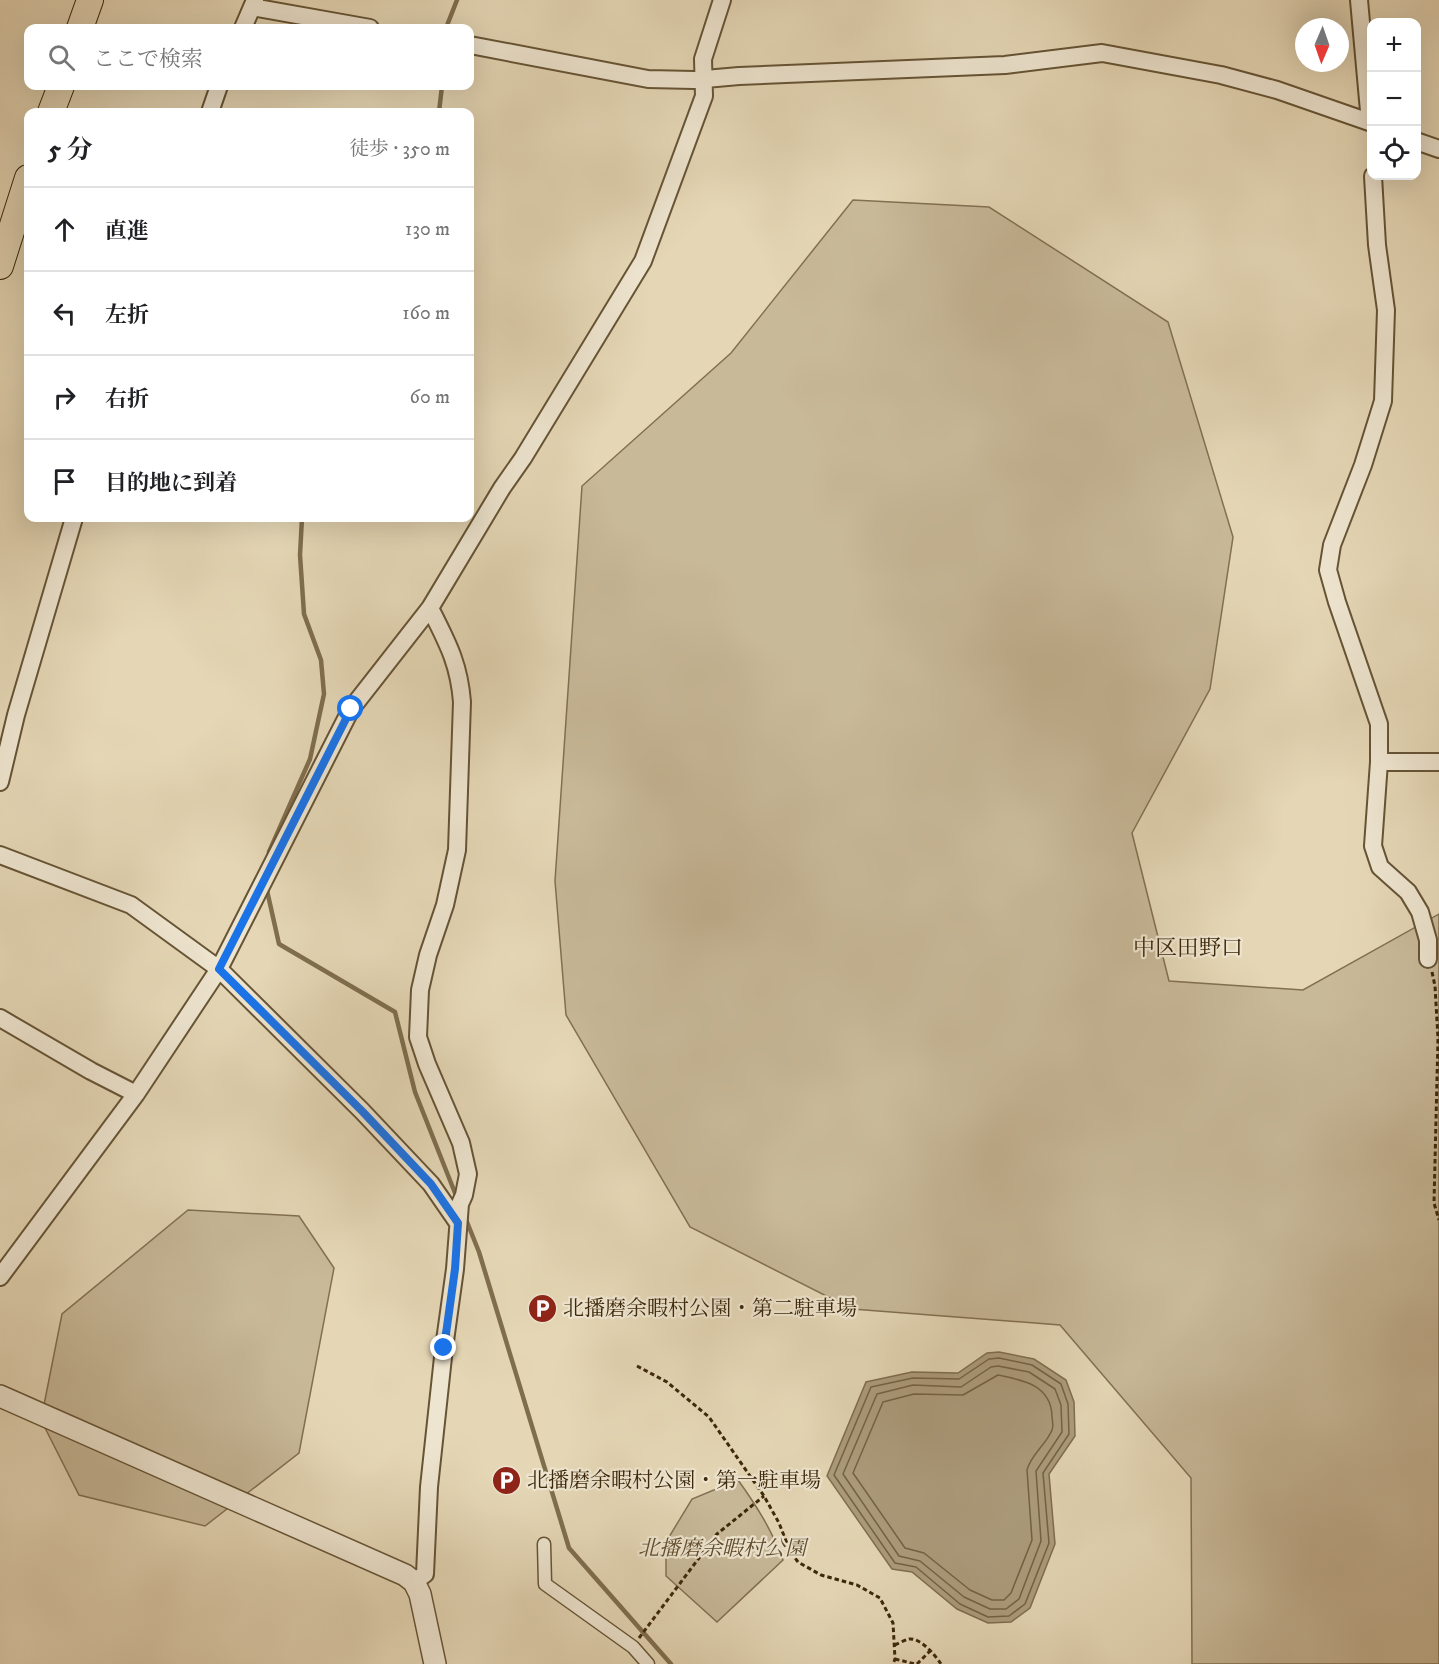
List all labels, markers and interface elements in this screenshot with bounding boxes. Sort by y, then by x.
north arrow [1295,18,1349,72]
map controls [1367,18,1421,180]
button: + [1367,18,1421,72]
search box [24,24,474,90]
icon: search [45,41,78,74]
text: ここで検索 [93,46,203,73]
button: − [1367,72,1421,126]
button: locate [1367,126,1421,180]
text: 5 分 [48,134,93,167]
text: 徒歩 · 350 m [349,137,450,162]
icon: ahead [48,213,81,246]
text: 130 m [405,217,450,242]
text: 直進 [105,218,149,245]
icon: left [48,297,81,330]
text: 160 m [402,301,450,326]
text: 左折 [105,302,149,329]
icon: right [48,381,81,414]
text: 60 m [410,385,450,410]
text: 右折 [105,386,149,413]
icon: arrive [48,465,81,498]
text: 目的地に到着 [105,470,237,497]
route start [337,695,363,721]
district label: 中区田野口 [1133,935,1243,962]
parking icon: 北播磨余暇村公園・第二駐車場 [526,1292,558,1324]
place label: 北播磨余暇村公園・第二駐車場 [563,1296,857,1322]
route end [430,1334,456,1360]
parking icon: 北播磨余暇村公園・第一駐車場 [490,1464,522,1496]
place label: 北播磨余暇村公園・第一駐車場 [527,1468,821,1494]
park label: 北播磨余暇村公園 [638,1536,809,1562]

